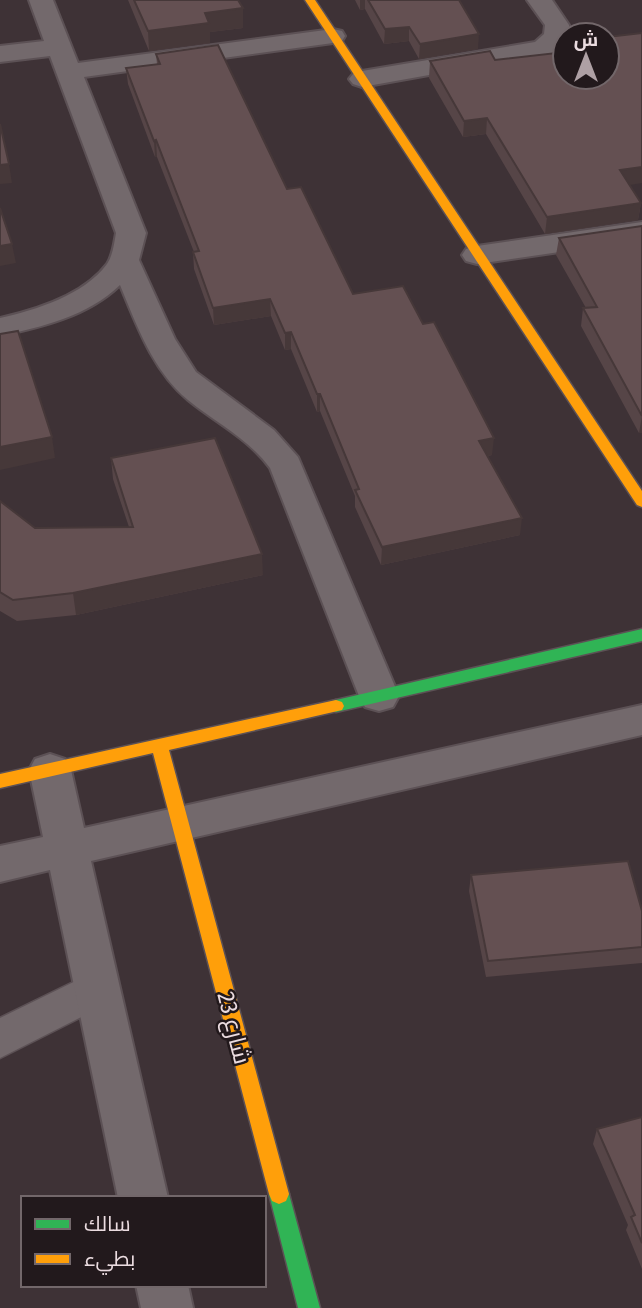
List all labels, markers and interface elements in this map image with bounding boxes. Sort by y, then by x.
north arrow [551,21,621,91]
text: ش [574,28,598,51]
street label: شارع 23 [210,989,256,1068]
legend [21,1196,266,1287]
text: سالك [84,1211,131,1237]
text: بطيء [84,1246,135,1275]

